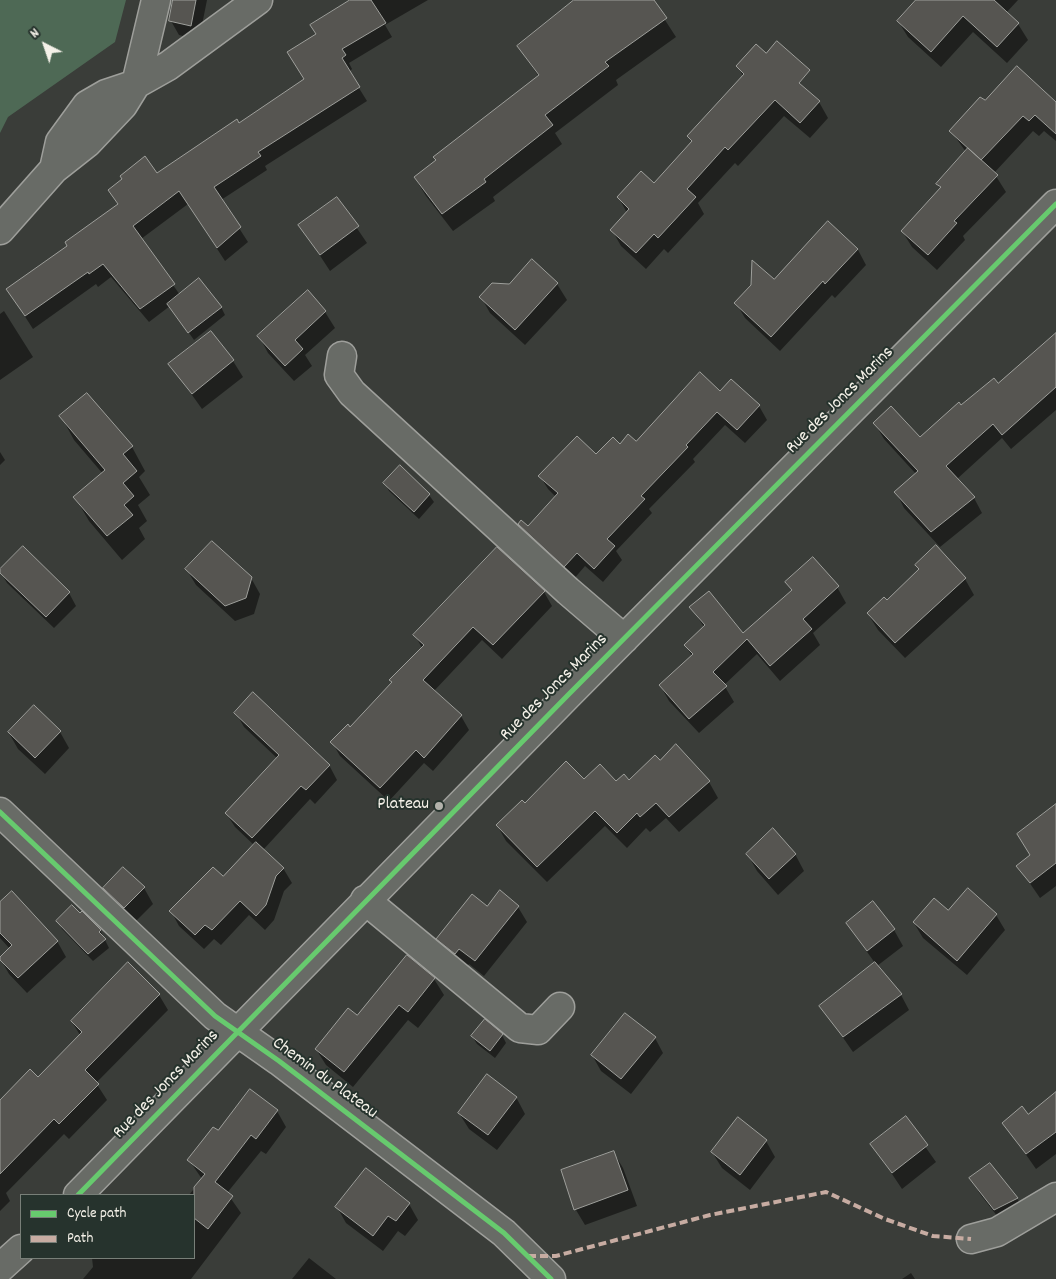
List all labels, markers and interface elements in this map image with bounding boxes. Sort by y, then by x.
north arrow [20,20,70,70]
text: N [26,24,44,44]
street label: Rue des Joncs Marins [783,343,899,459]
street label: Rue des Joncs Marins [497,630,613,746]
place label: Plateau [377,795,429,817]
marker: Plateau [433,800,445,812]
street label: Rue des Joncs Marins [109,1026,225,1144]
street label: Chemin du Plateau [267,1033,381,1125]
legend [20,1194,195,1259]
text: Cycle path [67,1203,126,1225]
text: Path [67,1228,93,1250]

